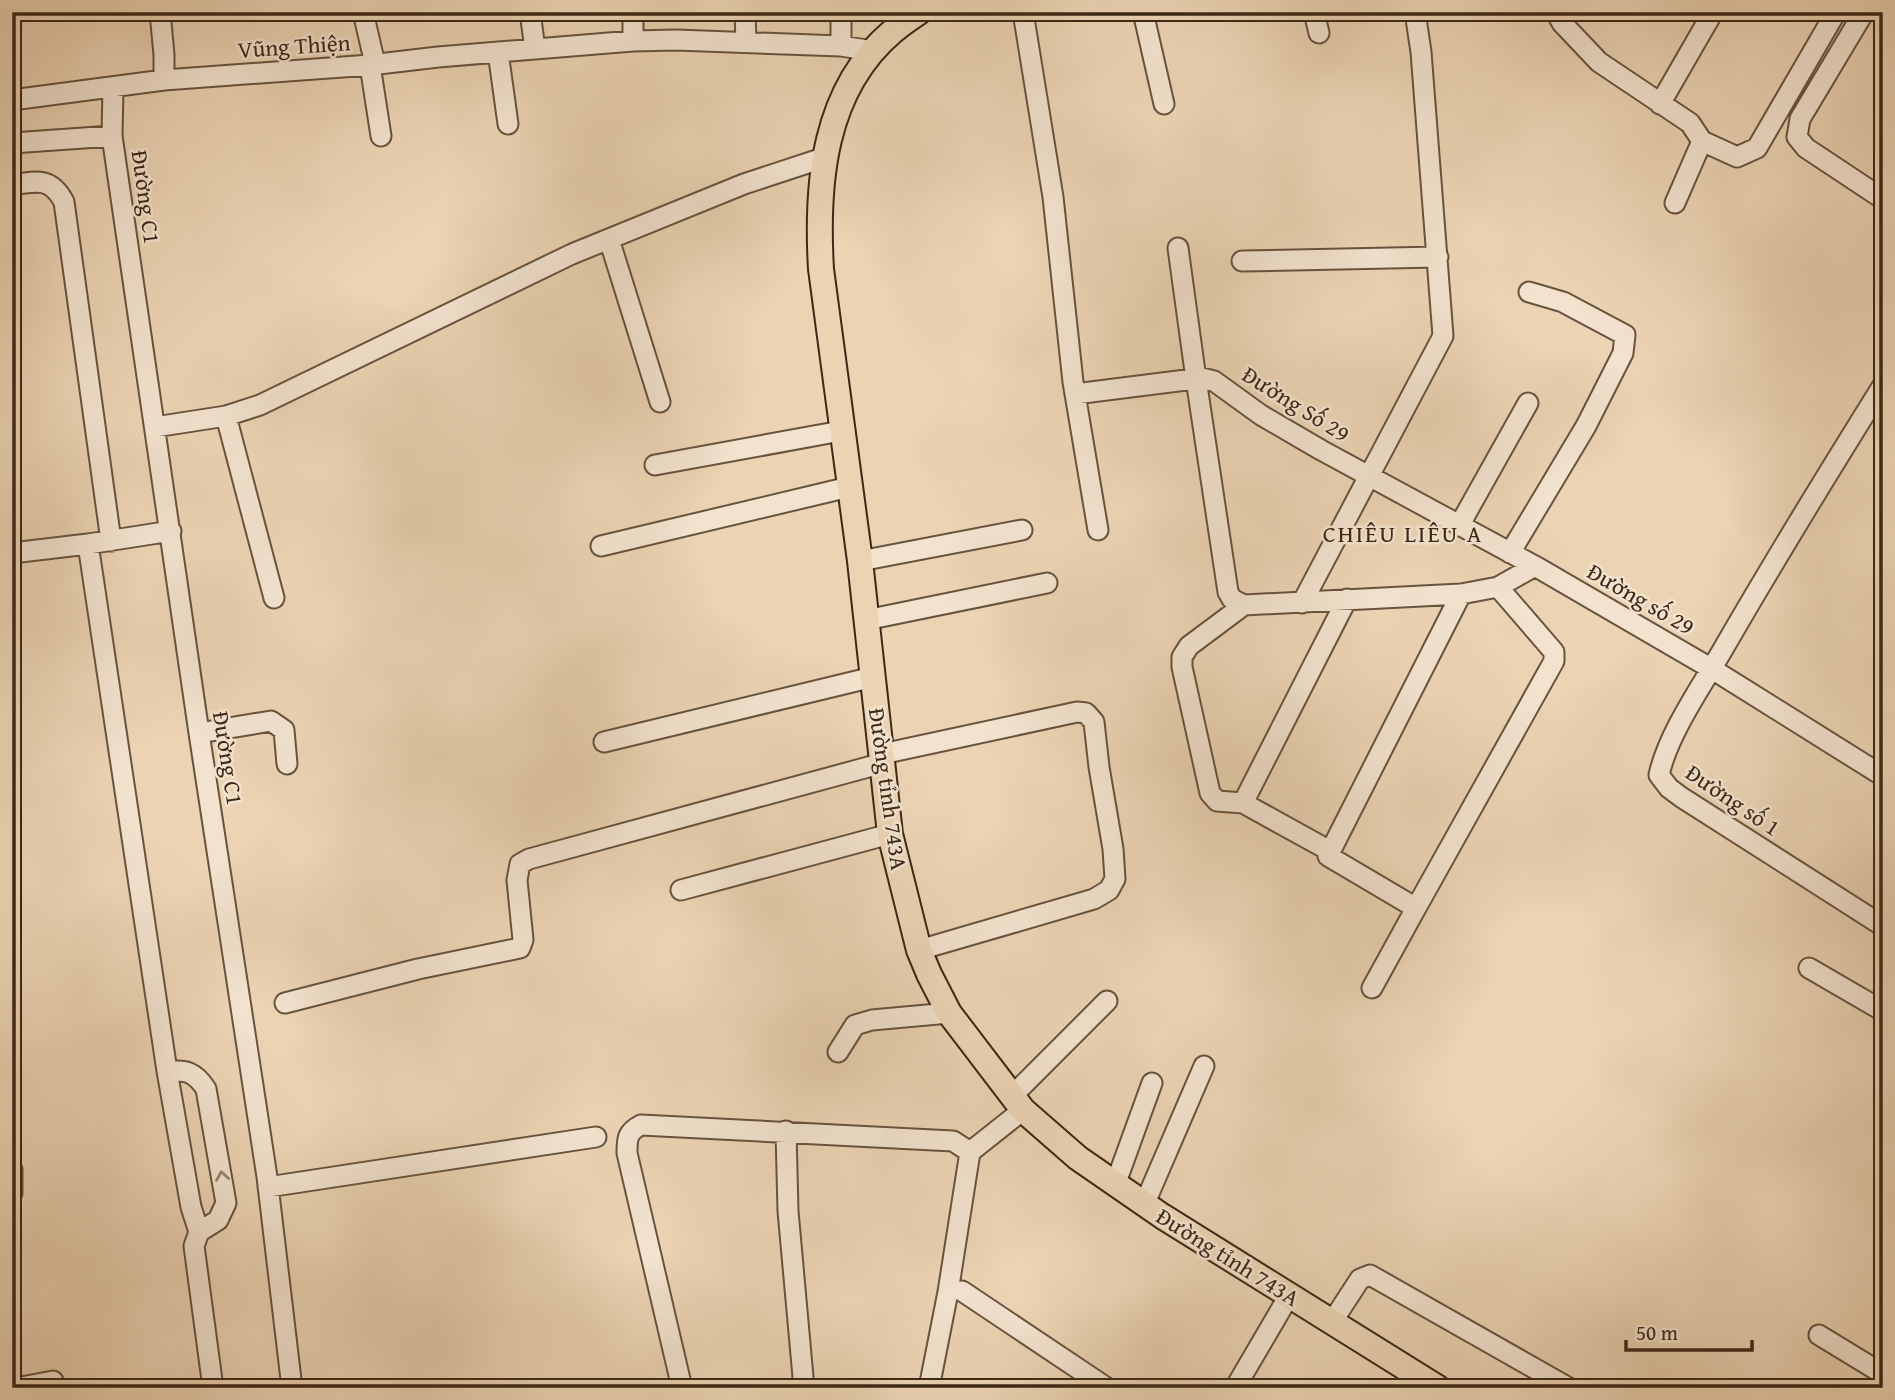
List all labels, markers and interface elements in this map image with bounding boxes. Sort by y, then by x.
street label: Vũng Thiện [236,25,352,66]
street label: Đường C1 [124,148,169,246]
street label: Đường Số 29 [1236,358,1356,450]
district label: CHIÊU LIÊU A [1323,516,1483,551]
street label: Đường số 29 [1582,555,1701,643]
street label: Đường tỉnh 743A [861,706,916,872]
street label: Đường C1 [205,709,252,807]
street label: Đường số 1 [1679,756,1787,843]
one-way arrow [215,1171,230,1182]
street label: Đường tỉnh 743A [1150,1199,1306,1314]
scale bar [1626,1309,1752,1353]
text: 50 m [1636,1317,1678,1348]

